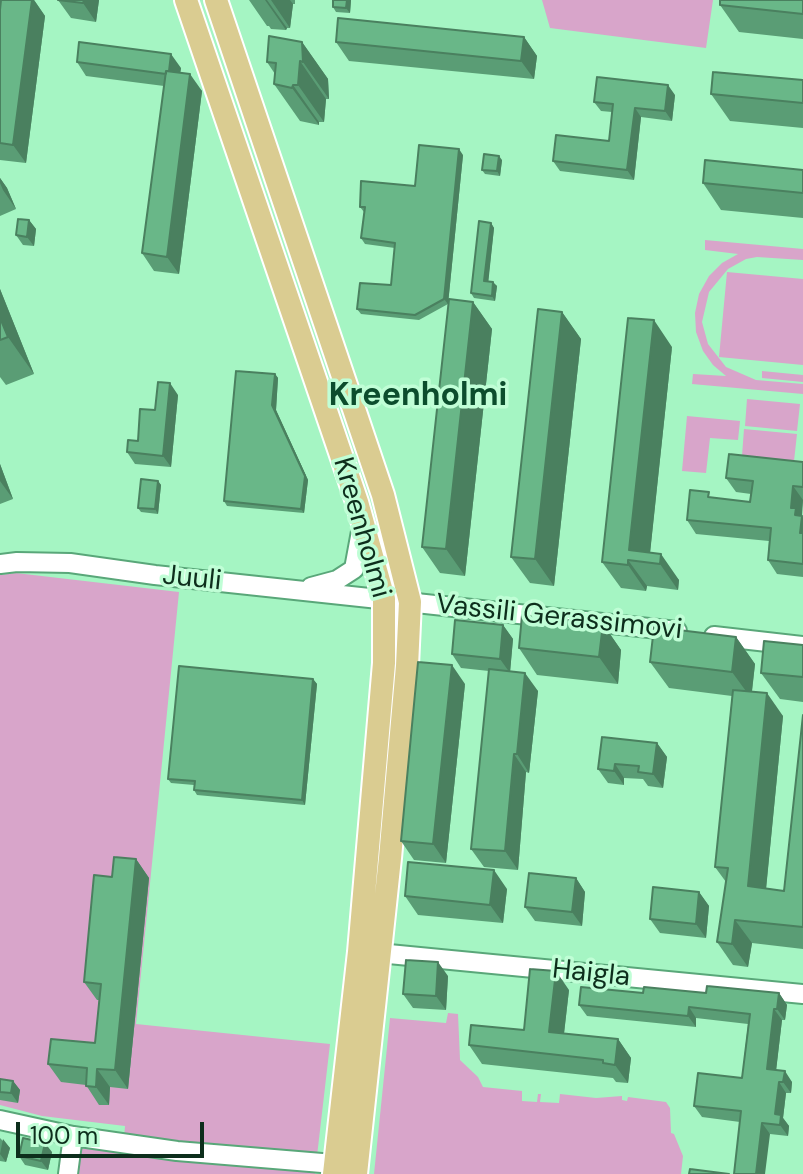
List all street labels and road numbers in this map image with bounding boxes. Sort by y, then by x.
street label: Kreenholmi [325,454,397,602]
street label: Juuli [161,559,223,599]
street label: Vassili Gerassimovi [434,588,684,648]
street label: Haigla [550,953,632,995]

